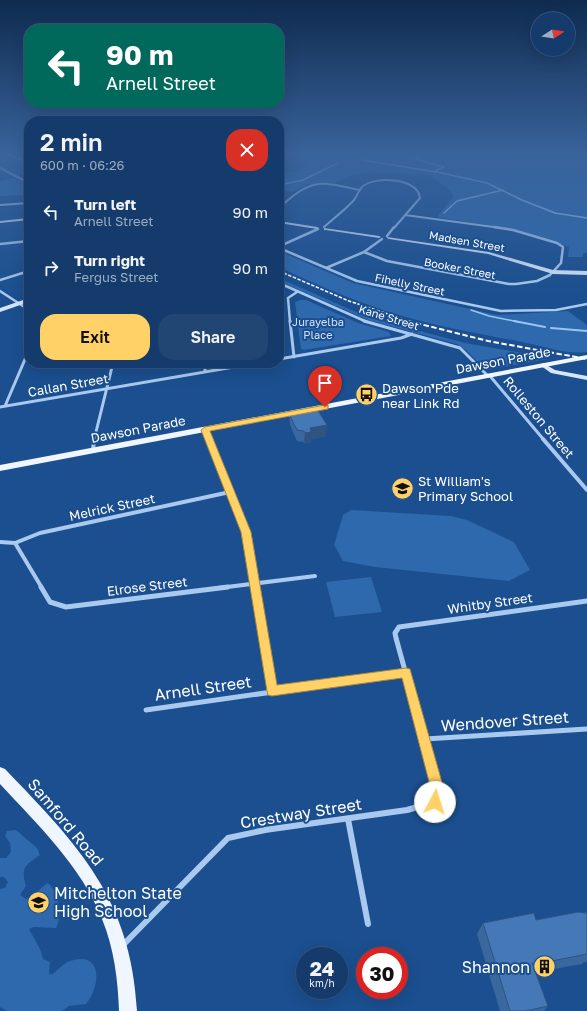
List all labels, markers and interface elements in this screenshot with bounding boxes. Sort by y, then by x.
north arrow [531,12,575,56]
map controls [531,12,575,56]
text: 90 m [106,38,173,71]
icon: left [40,40,92,92]
text: Arnell Street [106,72,216,94]
text: 2 min [40,127,102,156]
button: close [226,129,268,171]
text: 600 m · 06:26 [40,157,124,173]
text: Turn left [74,195,136,213]
icon: left [40,201,62,223]
text: 90 m [233,203,268,221]
text: Arnell Street [74,213,153,229]
street label: Madsen Street [428,228,506,254]
text: Turn right [74,251,145,269]
street label: Booker Street [423,255,497,281]
icon: right [40,257,62,279]
text: 90 m [233,259,268,277]
text: Fergus Street [74,269,159,285]
street label: Fihelly Street [374,270,446,298]
street label: Kane Street [357,302,421,332]
button: Exit [40,314,150,360]
button: Share [158,314,268,360]
park label: Jurayelba Place [292,315,344,341]
street label: Dawson Parade [454,343,552,377]
pin [308,366,342,407]
street label: Callan Street [26,370,110,400]
icon: arrive [314,372,336,394]
street label: Rolleston Street [500,373,578,461]
place label: Dawson Pde near Link Rd [382,380,459,411]
bus stop icon: Dawson Pde near Link Rd [354,382,380,408]
street label: Dawson Parade [89,412,187,446]
place label: St William's Primary School [418,473,513,504]
school or university icon: St William's Primary School [390,475,416,501]
street label: Melrick Street [67,490,157,524]
street label: Elrose Street [106,573,188,599]
street label: Whitby Street [446,589,534,617]
street label: Arnell Street [153,671,253,705]
street label: Wendover Street [440,707,570,735]
street label: Samford Road [24,774,108,870]
position arrow [414,781,456,823]
street label: Crestway Street [239,794,363,832]
place label: Mitchelton State High School [54,883,182,921]
school or university icon: Mitchelton State High School [26,889,52,915]
speed limit sign: 30 [356,947,408,999]
building icon: Shannon [532,954,558,980]
text: 24 [310,956,334,980]
place label: Shannon [462,957,530,977]
text: km/h [309,977,335,989]

